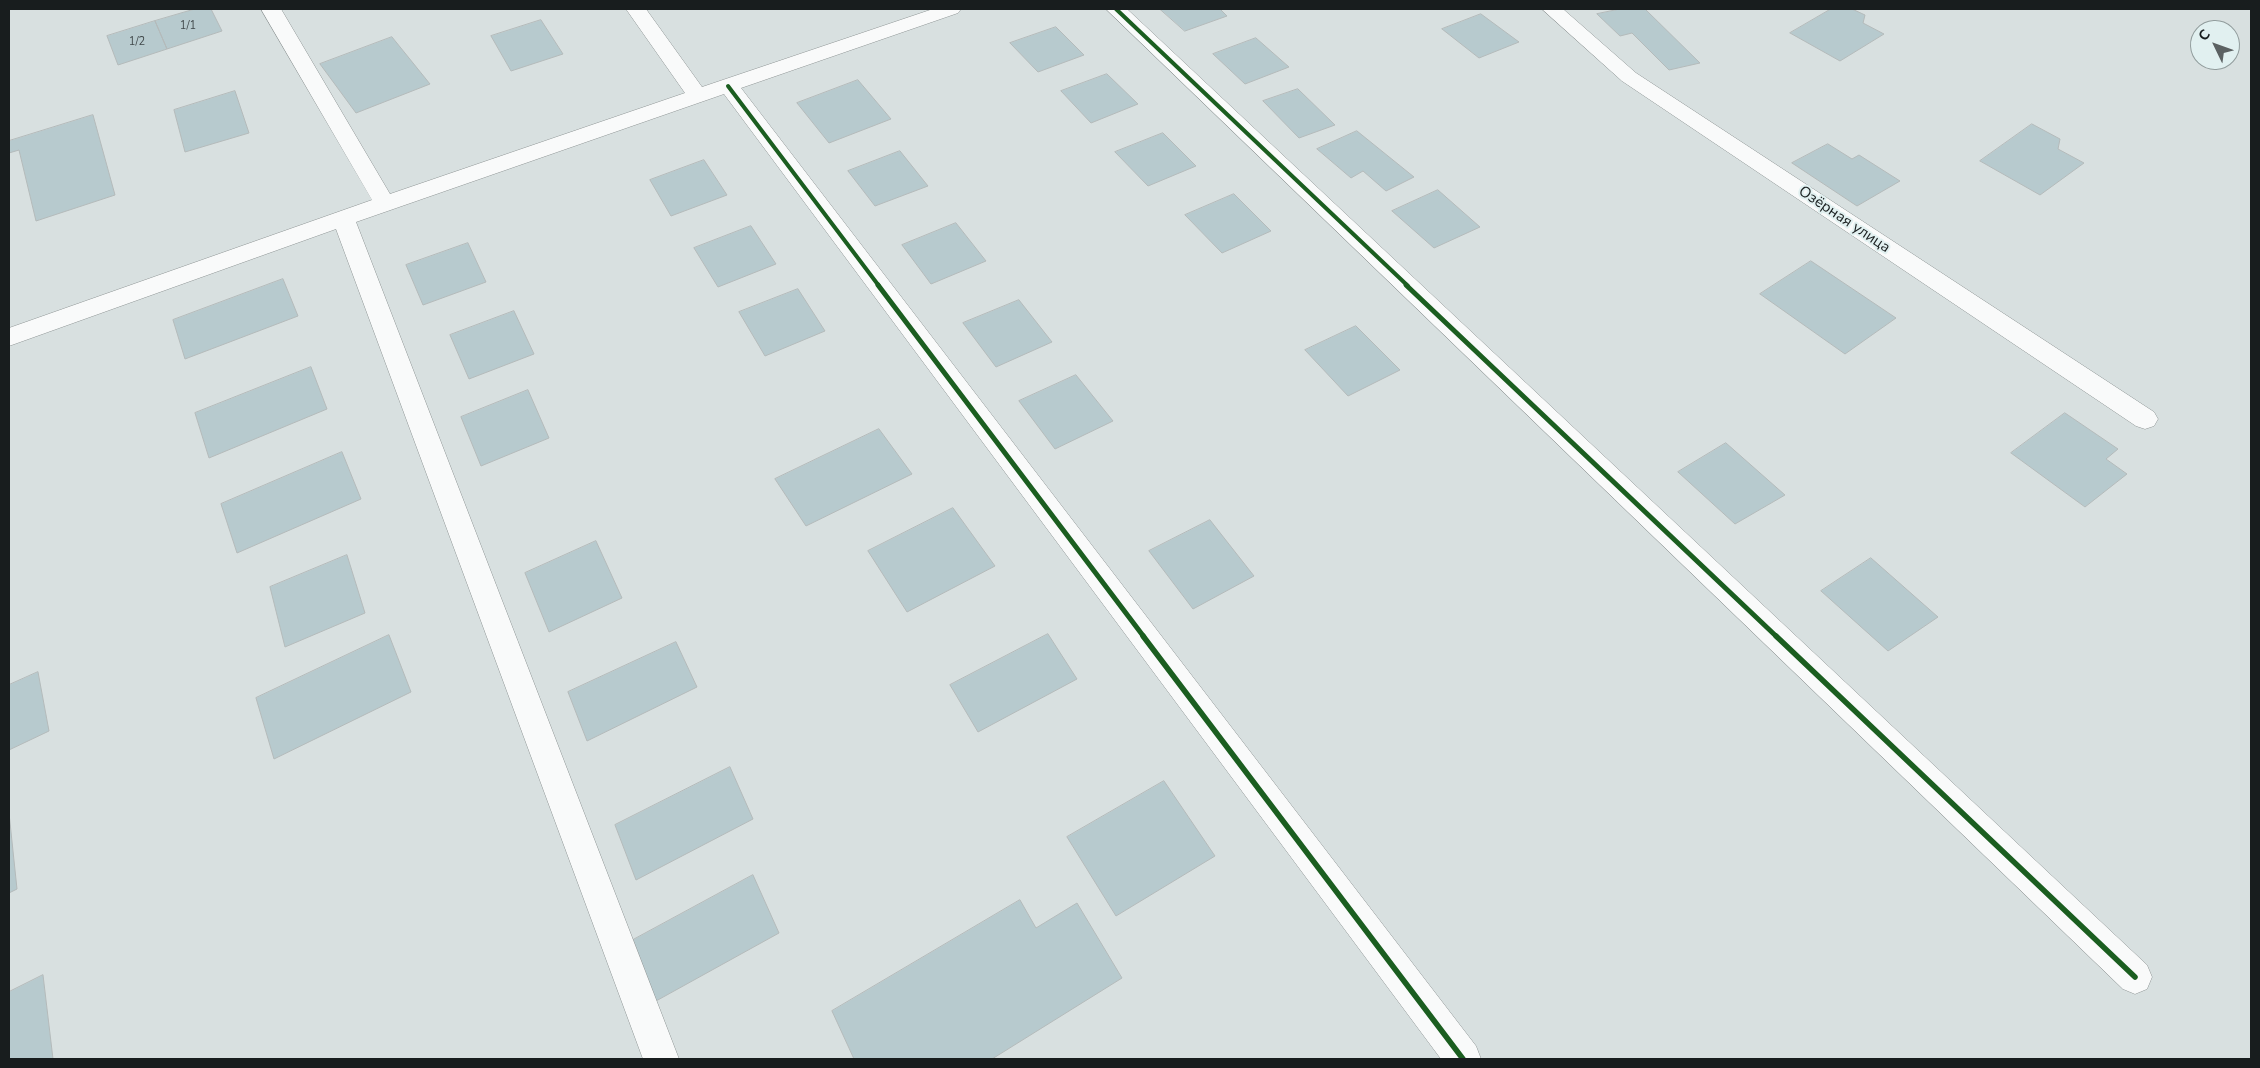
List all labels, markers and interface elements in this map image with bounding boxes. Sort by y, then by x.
house number: 1/1 [180,19,196,33]
north arrow [2190,20,2240,70]
text: С [2194,25,2214,45]
house number: 1/2 [129,35,145,49]
street label: Озёрная улица [1795,183,1893,257]

